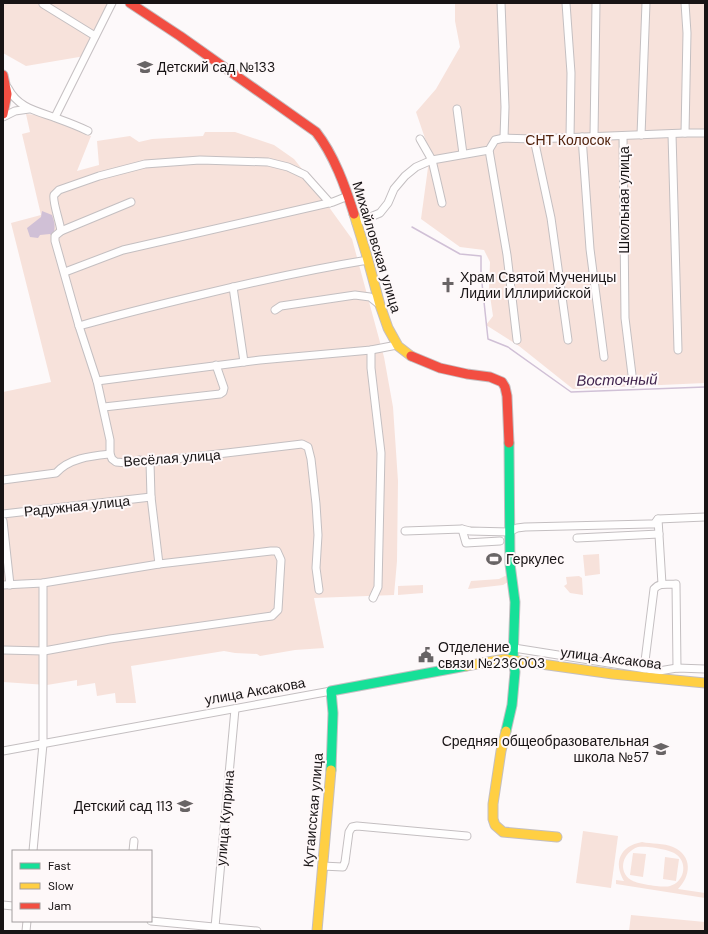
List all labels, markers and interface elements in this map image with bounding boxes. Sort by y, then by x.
school or university icon: Детский сад №133 [136,58,154,76]
place label: Детский сад №133 [157,58,275,76]
park label: СНТ Колосок [525,131,612,149]
street label: Школьная улица [615,146,633,254]
street label: Михайловская улица [348,179,406,315]
place label: Храм Святой Мученицы Лидии Иллирийской [460,268,616,302]
church icon: Храм Святой Мученицы Лидии Иллирийской [439,276,457,294]
water label: Восточный [576,369,658,391]
street label: Весёлая улица [123,446,222,470]
street label: Радужная улица [23,491,131,521]
sports icon: Геркулес [485,550,503,568]
place label: Геркулес [506,550,564,568]
place label: Отделение связи №236003 [438,638,545,672]
street label: улица Аксакова [559,643,663,673]
public building icon: Отделение связи №236003 [417,646,435,664]
street label: улица Аксакова [203,673,307,709]
place label: Средняя общеобразовательная школа №57 [442,732,649,766]
school or university icon: Средняя общеобразовательная школа №57 [652,740,670,758]
street label: Кутаисская улица [299,752,327,868]
street label: улица Куприна [212,769,238,867]
place label: Детский сад 113 [74,797,173,815]
school or university icon: Детский сад 113 [176,797,194,815]
legend [12,850,152,922]
text: Fast [48,858,71,874]
text: Slow [48,878,74,894]
text: Jam [48,898,71,914]

